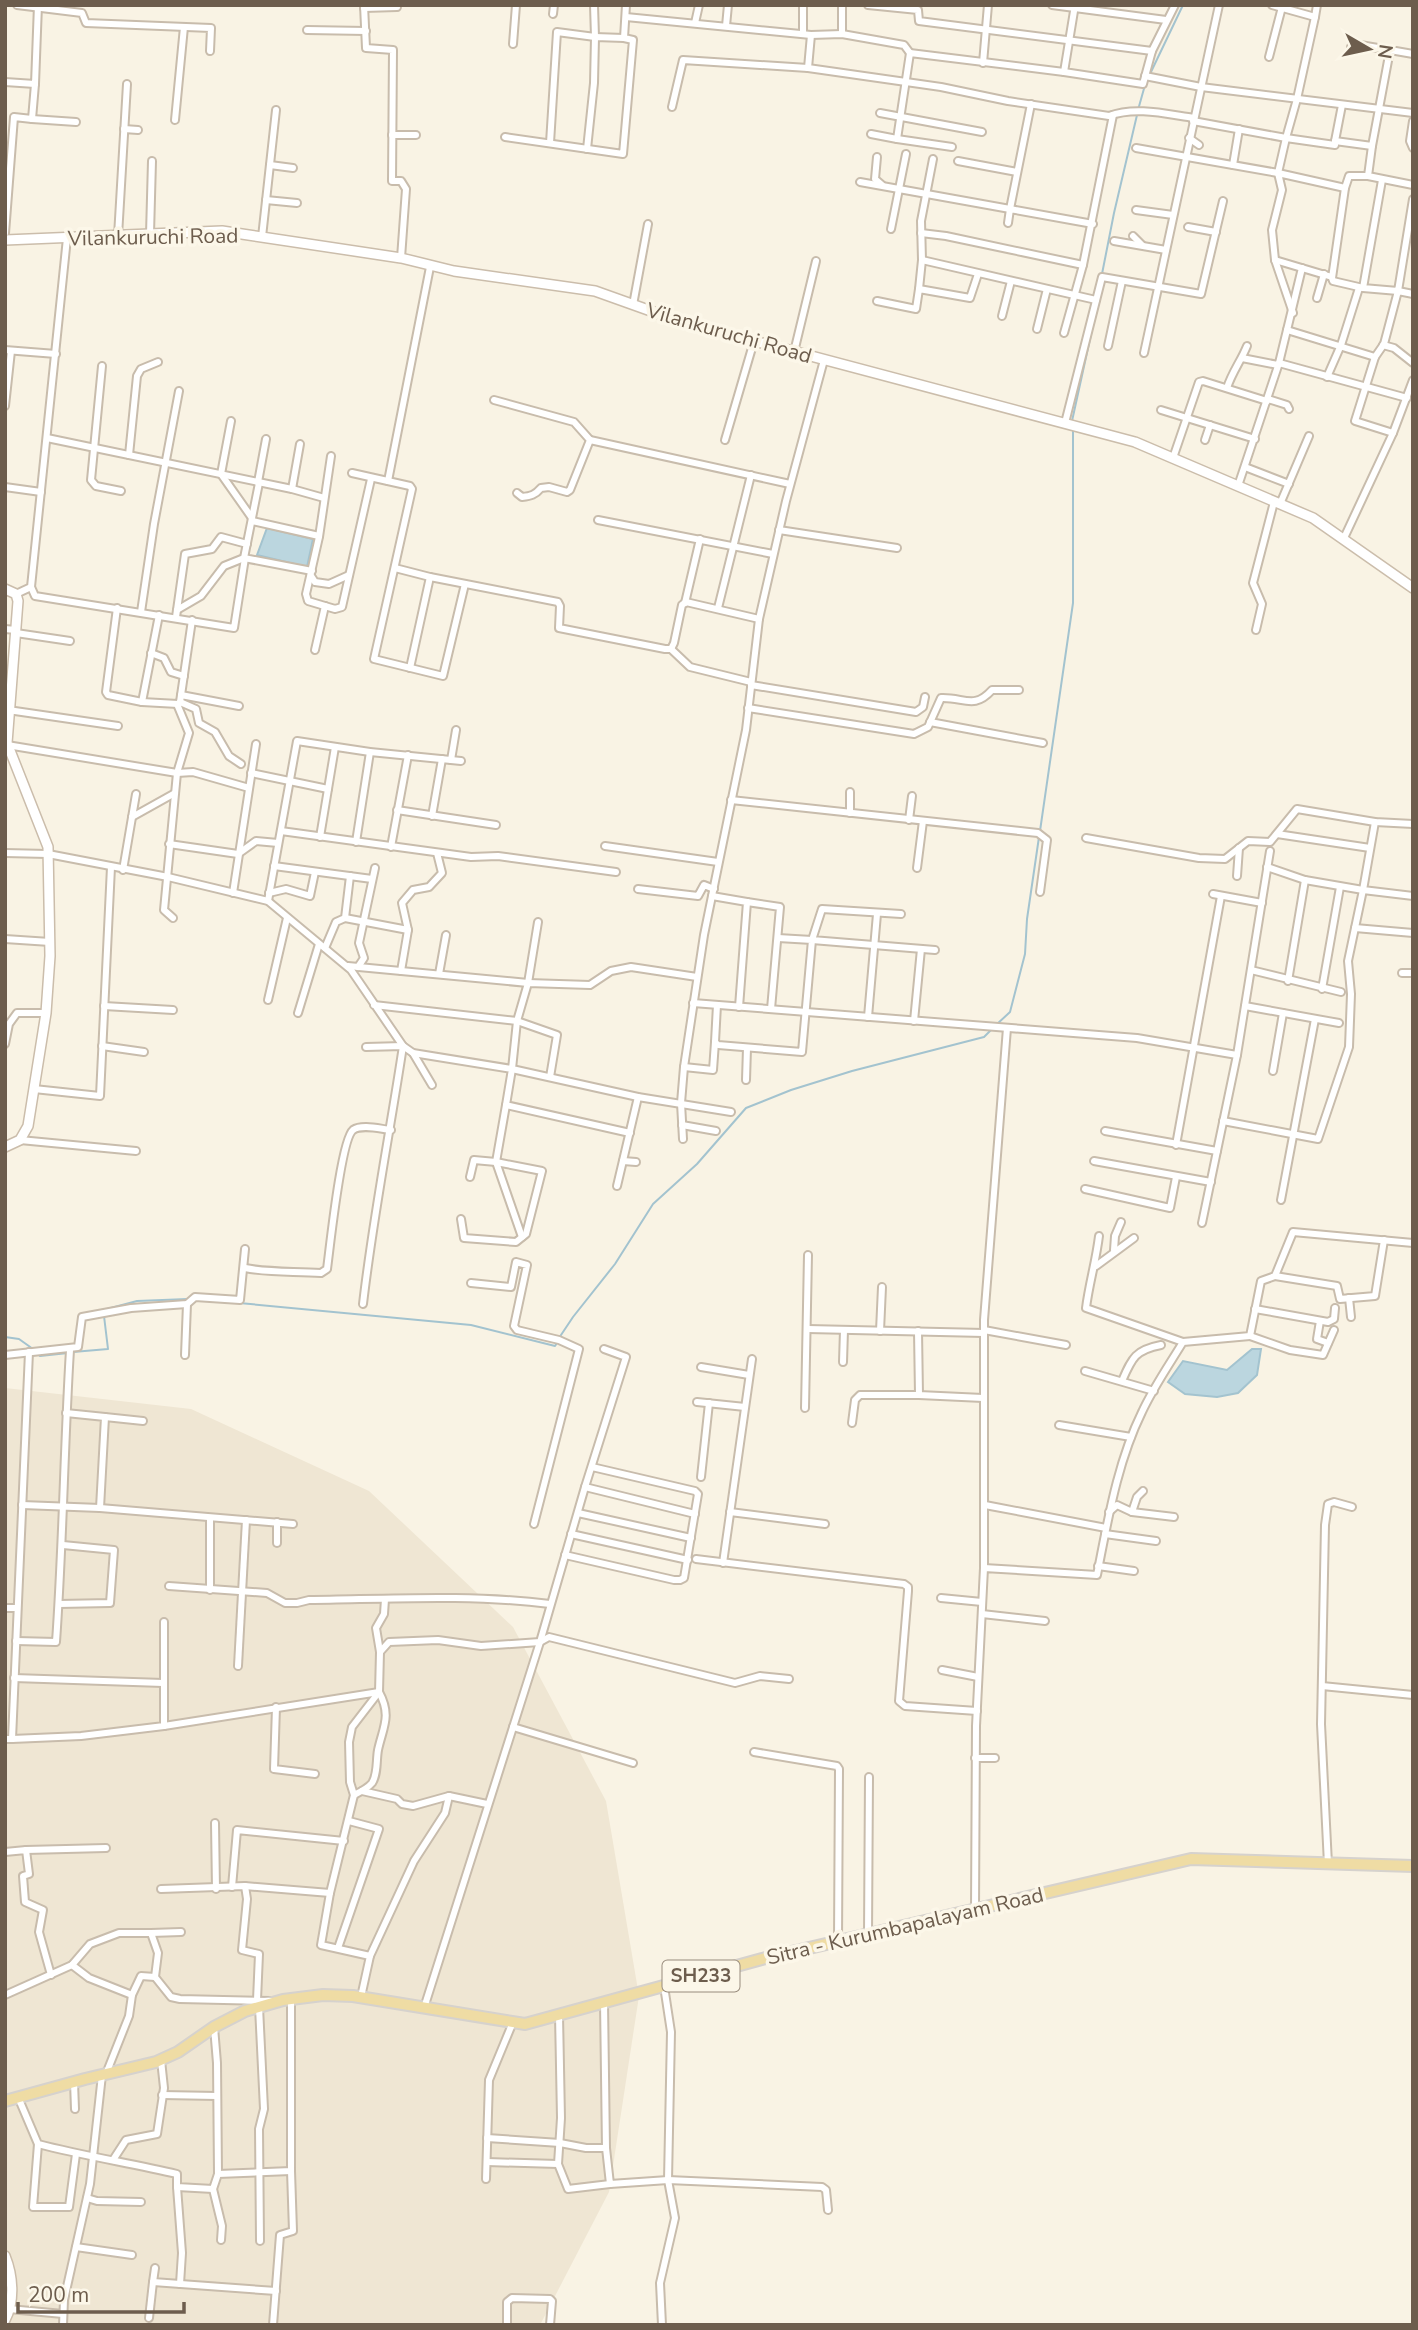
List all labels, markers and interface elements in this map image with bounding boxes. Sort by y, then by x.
north arrow [1334,14,1404,84]
text: N [1371,42,1399,61]
street label: Vilankuruchi Road [66,222,239,253]
street label: Vilankuruchi Road [642,296,815,370]
street label: Sitra - Kurumbapalayam Road [764,1880,1046,1972]
road number: SH233 [662,1960,740,1992]
scale bar [18,2270,184,2314]
text: 200 m [28,2281,89,2309]

